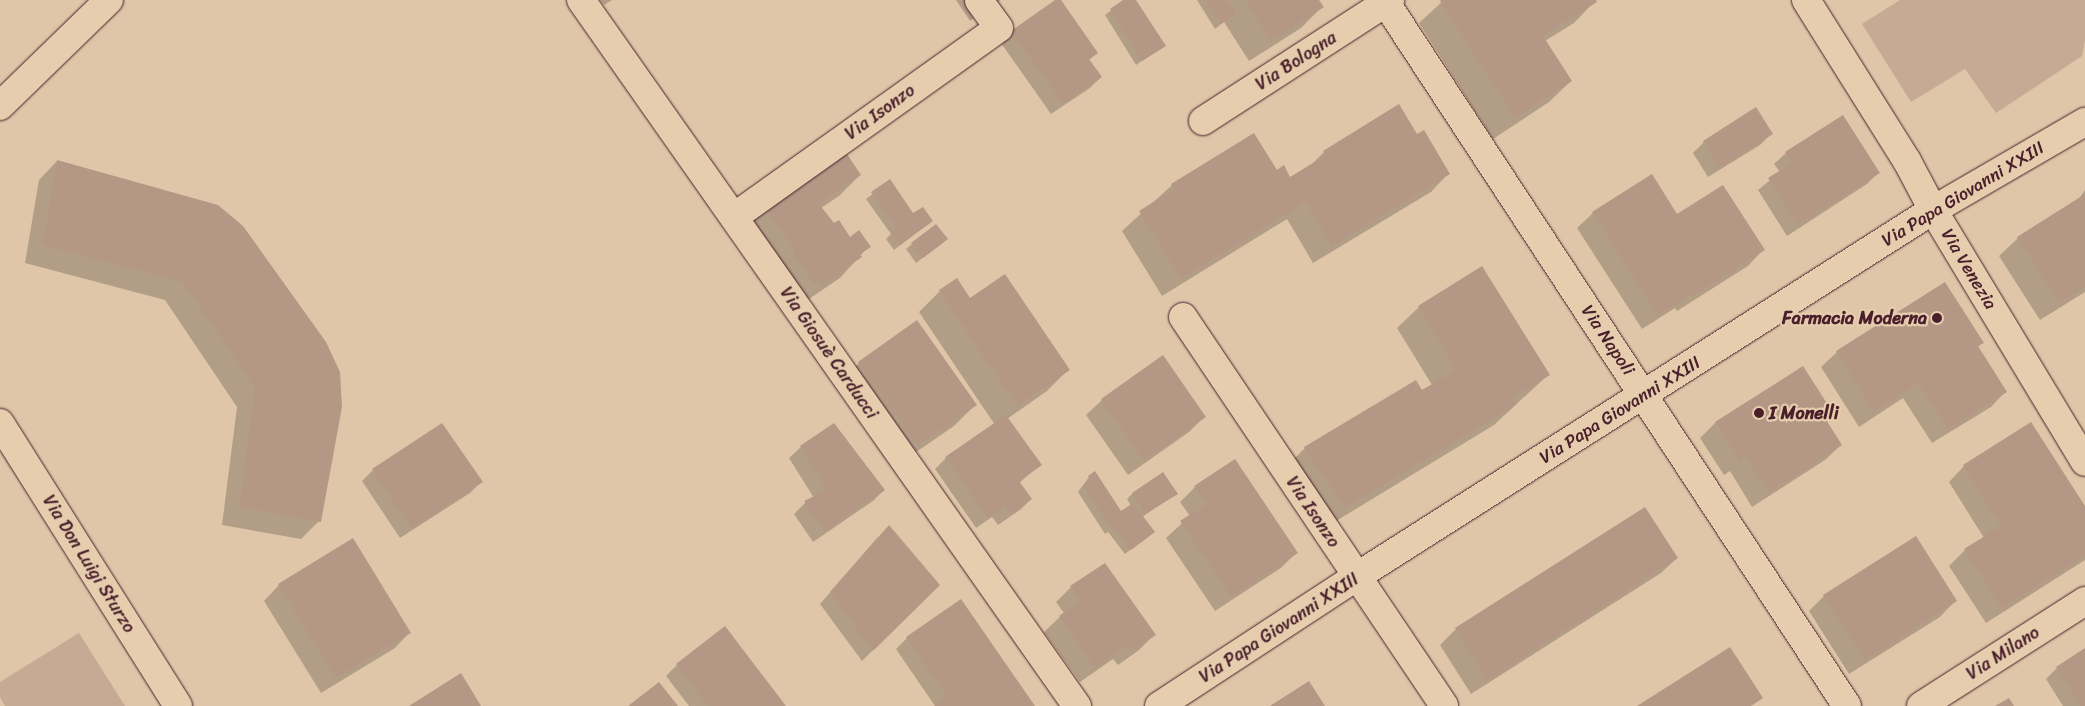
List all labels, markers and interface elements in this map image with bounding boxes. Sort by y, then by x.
street label: Via Bologna [1252,27,1340,95]
street label: Via Isonzo [841,79,919,145]
street label: Via Papa Giovanni XXIII [1878,137,2048,251]
street label: Via Venezia [1937,225,2001,313]
street label: Via Giosuè Carducci [775,283,883,423]
street label: Via Napoli [1577,301,1639,379]
place label: Farmacia Moderna [1781,307,1927,329]
marker: Farmacia Moderna [1931,312,1943,324]
street label: Via Papa Giovanni XXIII [1535,351,1705,469]
place label: I Monelli [1769,402,1839,424]
marker: I Monelli [1753,407,1765,419]
street label: Via Isonzo [1281,472,1345,552]
street label: Via Don Luigi Sturzo [38,491,140,637]
street label: Via Papa Giovanni XXIII [1195,568,1363,688]
street label: Via Milano [1963,622,2043,684]

